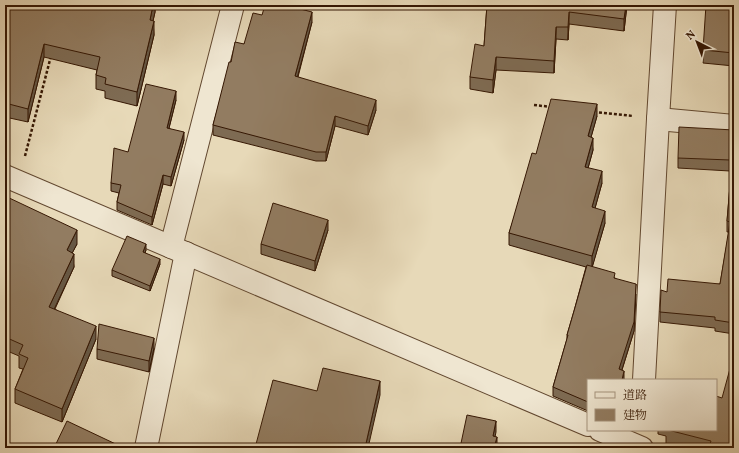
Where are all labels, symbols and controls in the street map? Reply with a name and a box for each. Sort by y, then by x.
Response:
north arrow [677,22,717,62]
text: N [683,27,699,44]
legend [587,379,717,431]
text: 道路 [623,388,647,404]
text: 建物 [623,408,647,424]

